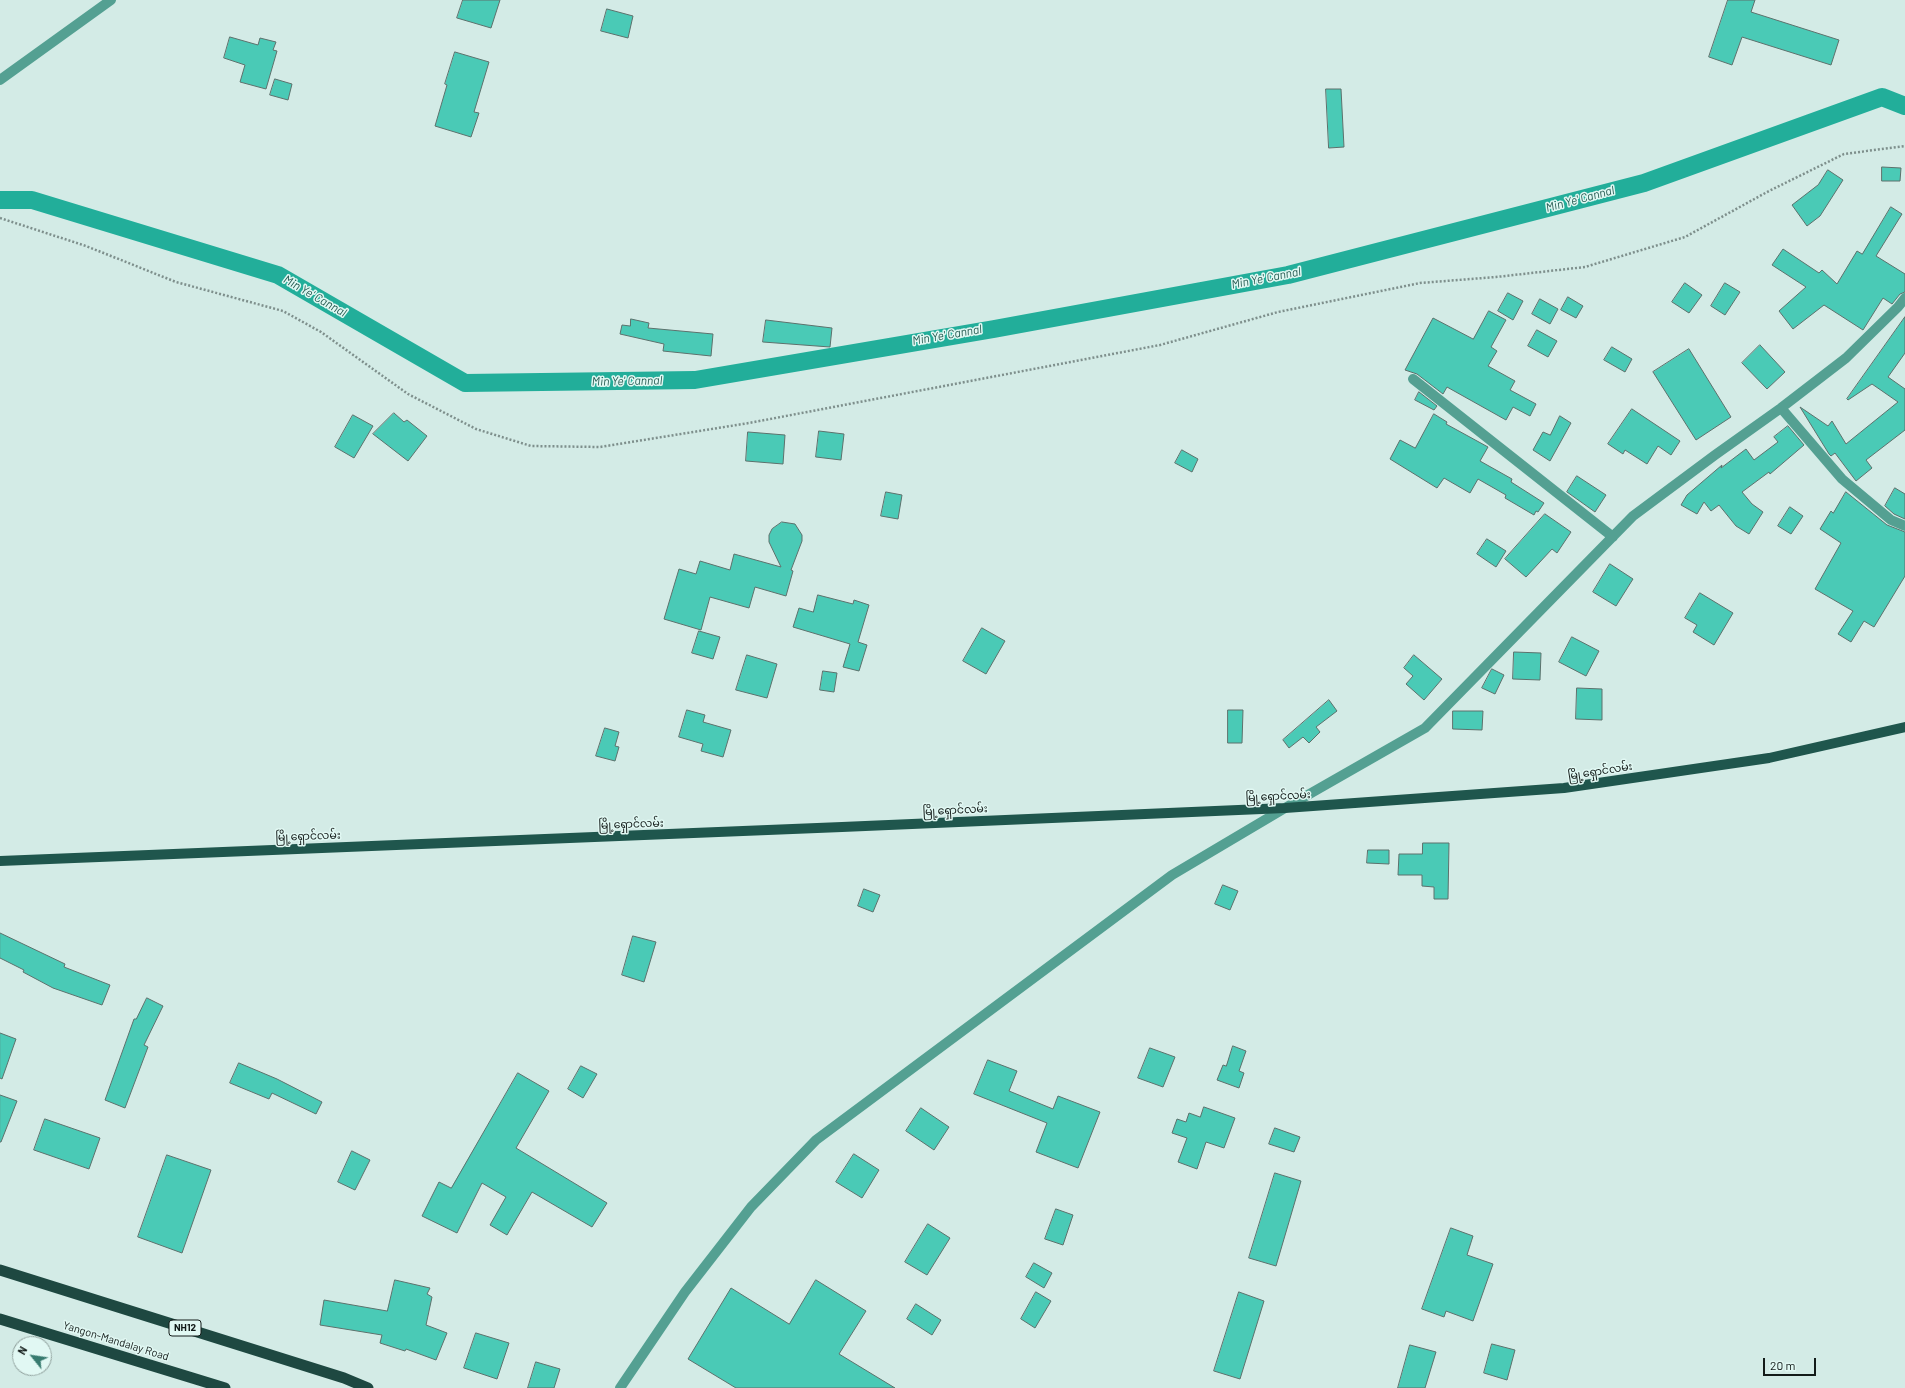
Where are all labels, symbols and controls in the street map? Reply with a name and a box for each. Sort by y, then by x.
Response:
water label: Min Ye' Cannal [1544,183,1616,215]
water label: Min Ye' Cannal [1230,264,1302,292]
water label: Min Ye' Cannal [281,272,349,320]
water label: Min Ye' Cannal [911,322,983,348]
water label: Min Ye' Cannal [592,373,662,389]
street label: မြို့ရှောင်လမ်း [1567,759,1633,783]
street label: မြို့ရှောင်လမ်း [1245,788,1311,804]
street label: မြို့ရှောင်လမ်း [922,802,988,818]
street label: မြို့ရှောင်လမ်း [598,816,664,832]
street label: မြို့ရှောင်လမ်း [275,828,341,844]
street label: Yangon-Mandalay Road [61,1319,171,1363]
road number: NH12 [169,1320,201,1336]
north arrow [12,1336,52,1376]
text: N [15,1344,29,1357]
scale bar [1765,1350,1818,1376]
text: 20 m [1770,1358,1796,1372]

